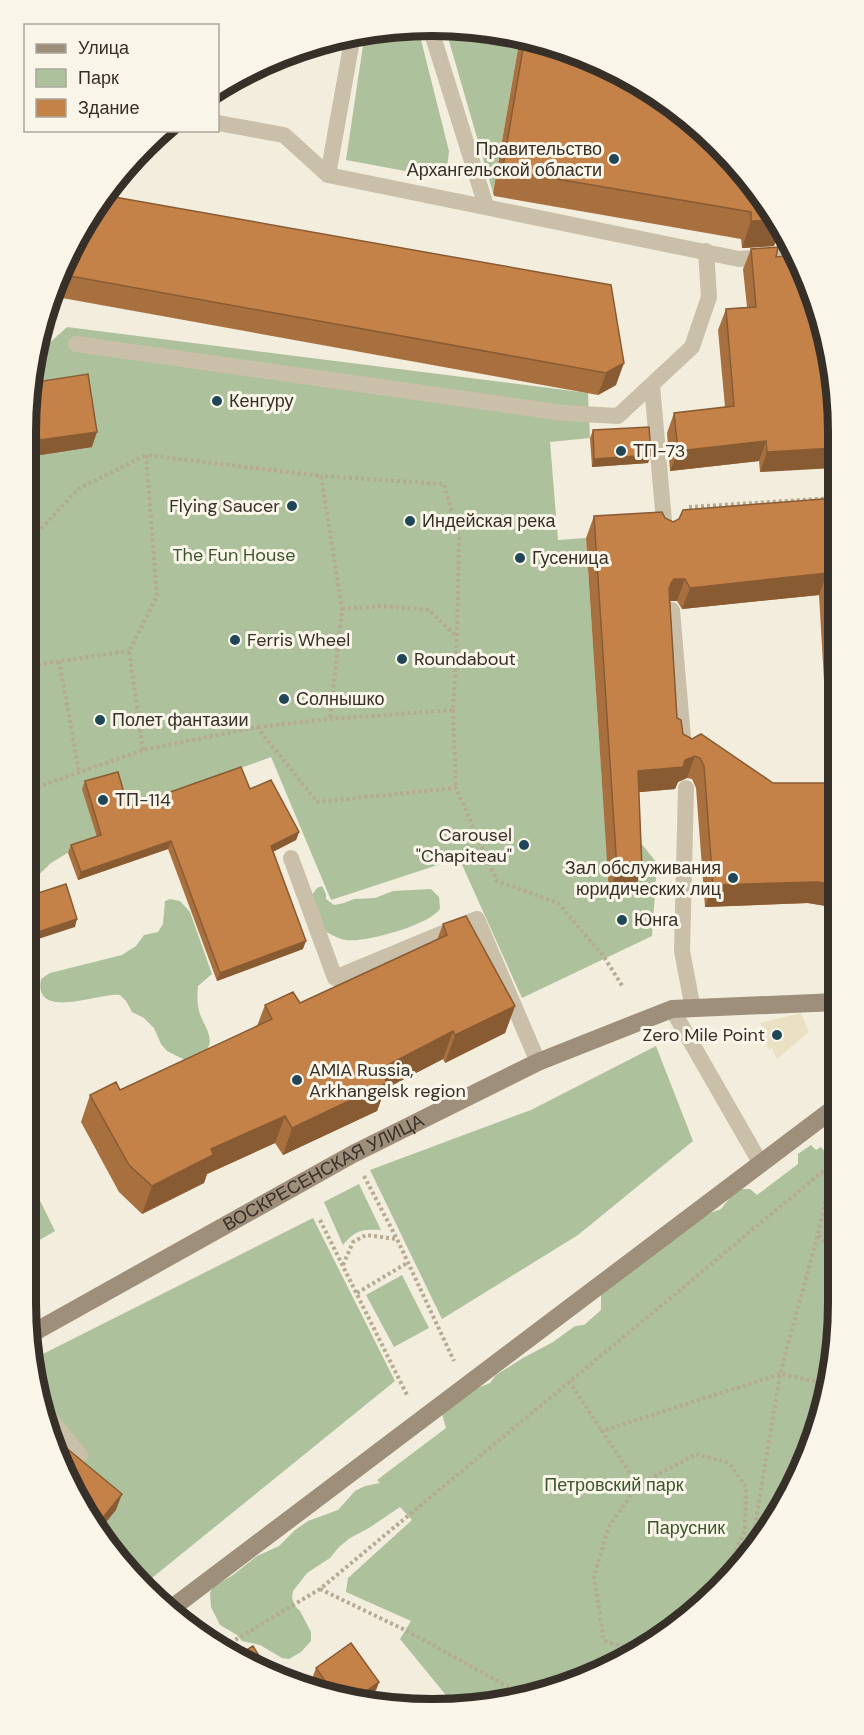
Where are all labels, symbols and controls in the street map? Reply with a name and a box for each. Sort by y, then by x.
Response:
legend [24,24,219,132]
text: Улица [78,36,130,60]
text: Парк [78,66,119,90]
text: Здание [78,96,139,120]
place label: Правительство Архангельской области [407,137,602,182]
marker: Правительство Архангельской области [607,152,621,166]
place label: Кенгуру [229,389,294,413]
marker: Кенгуру [210,394,224,408]
place label: ТП-73 [633,439,685,463]
marker: ТП-73 [614,444,628,458]
place label: Flying Saucer [169,494,280,518]
marker: Flying Saucer [285,499,299,513]
place label: Индейская река [422,509,557,533]
marker: Индейская река [403,514,417,528]
park label: The Fun House [172,543,296,567]
place label: Гусеница [532,546,610,570]
marker: Гусеница [513,551,527,565]
place label: Ferris Wheel [247,628,350,652]
marker: Ferris Wheel [228,633,242,647]
place label: Roundabout [414,647,516,671]
marker: Roundabout [395,652,409,666]
place label: Солнышко [296,687,385,711]
marker: Солнышко [277,692,291,706]
place label: Полет фантазии [112,708,248,732]
marker: Полет фантазии [93,713,107,727]
place label: ТП-114 [115,788,171,812]
marker: ТП-114 [96,793,110,807]
place label: Carousel "Chapiteau" [416,823,512,868]
marker: Carousel "Chapiteau" [517,838,531,852]
place label: Зал обслуживания юридических лиц [565,856,721,901]
marker: Зал обслуживания юридических лиц [726,871,740,885]
place label: Юнга [634,908,679,932]
marker: Юнга [615,913,629,927]
place label: Zero Mile Point [642,1023,765,1047]
marker: Zero Mile Point [770,1028,784,1042]
place label: AMIA Russia, Arkhangelsk region [309,1058,466,1103]
marker: AMIA Russia, Arkhangelsk region [290,1073,304,1087]
street label: ВОСКРЕСЕНСКАЯ УЛИЦА [218,1109,428,1236]
park label: Петровский парк [544,1473,684,1497]
park label: Парусник [647,1516,725,1540]

